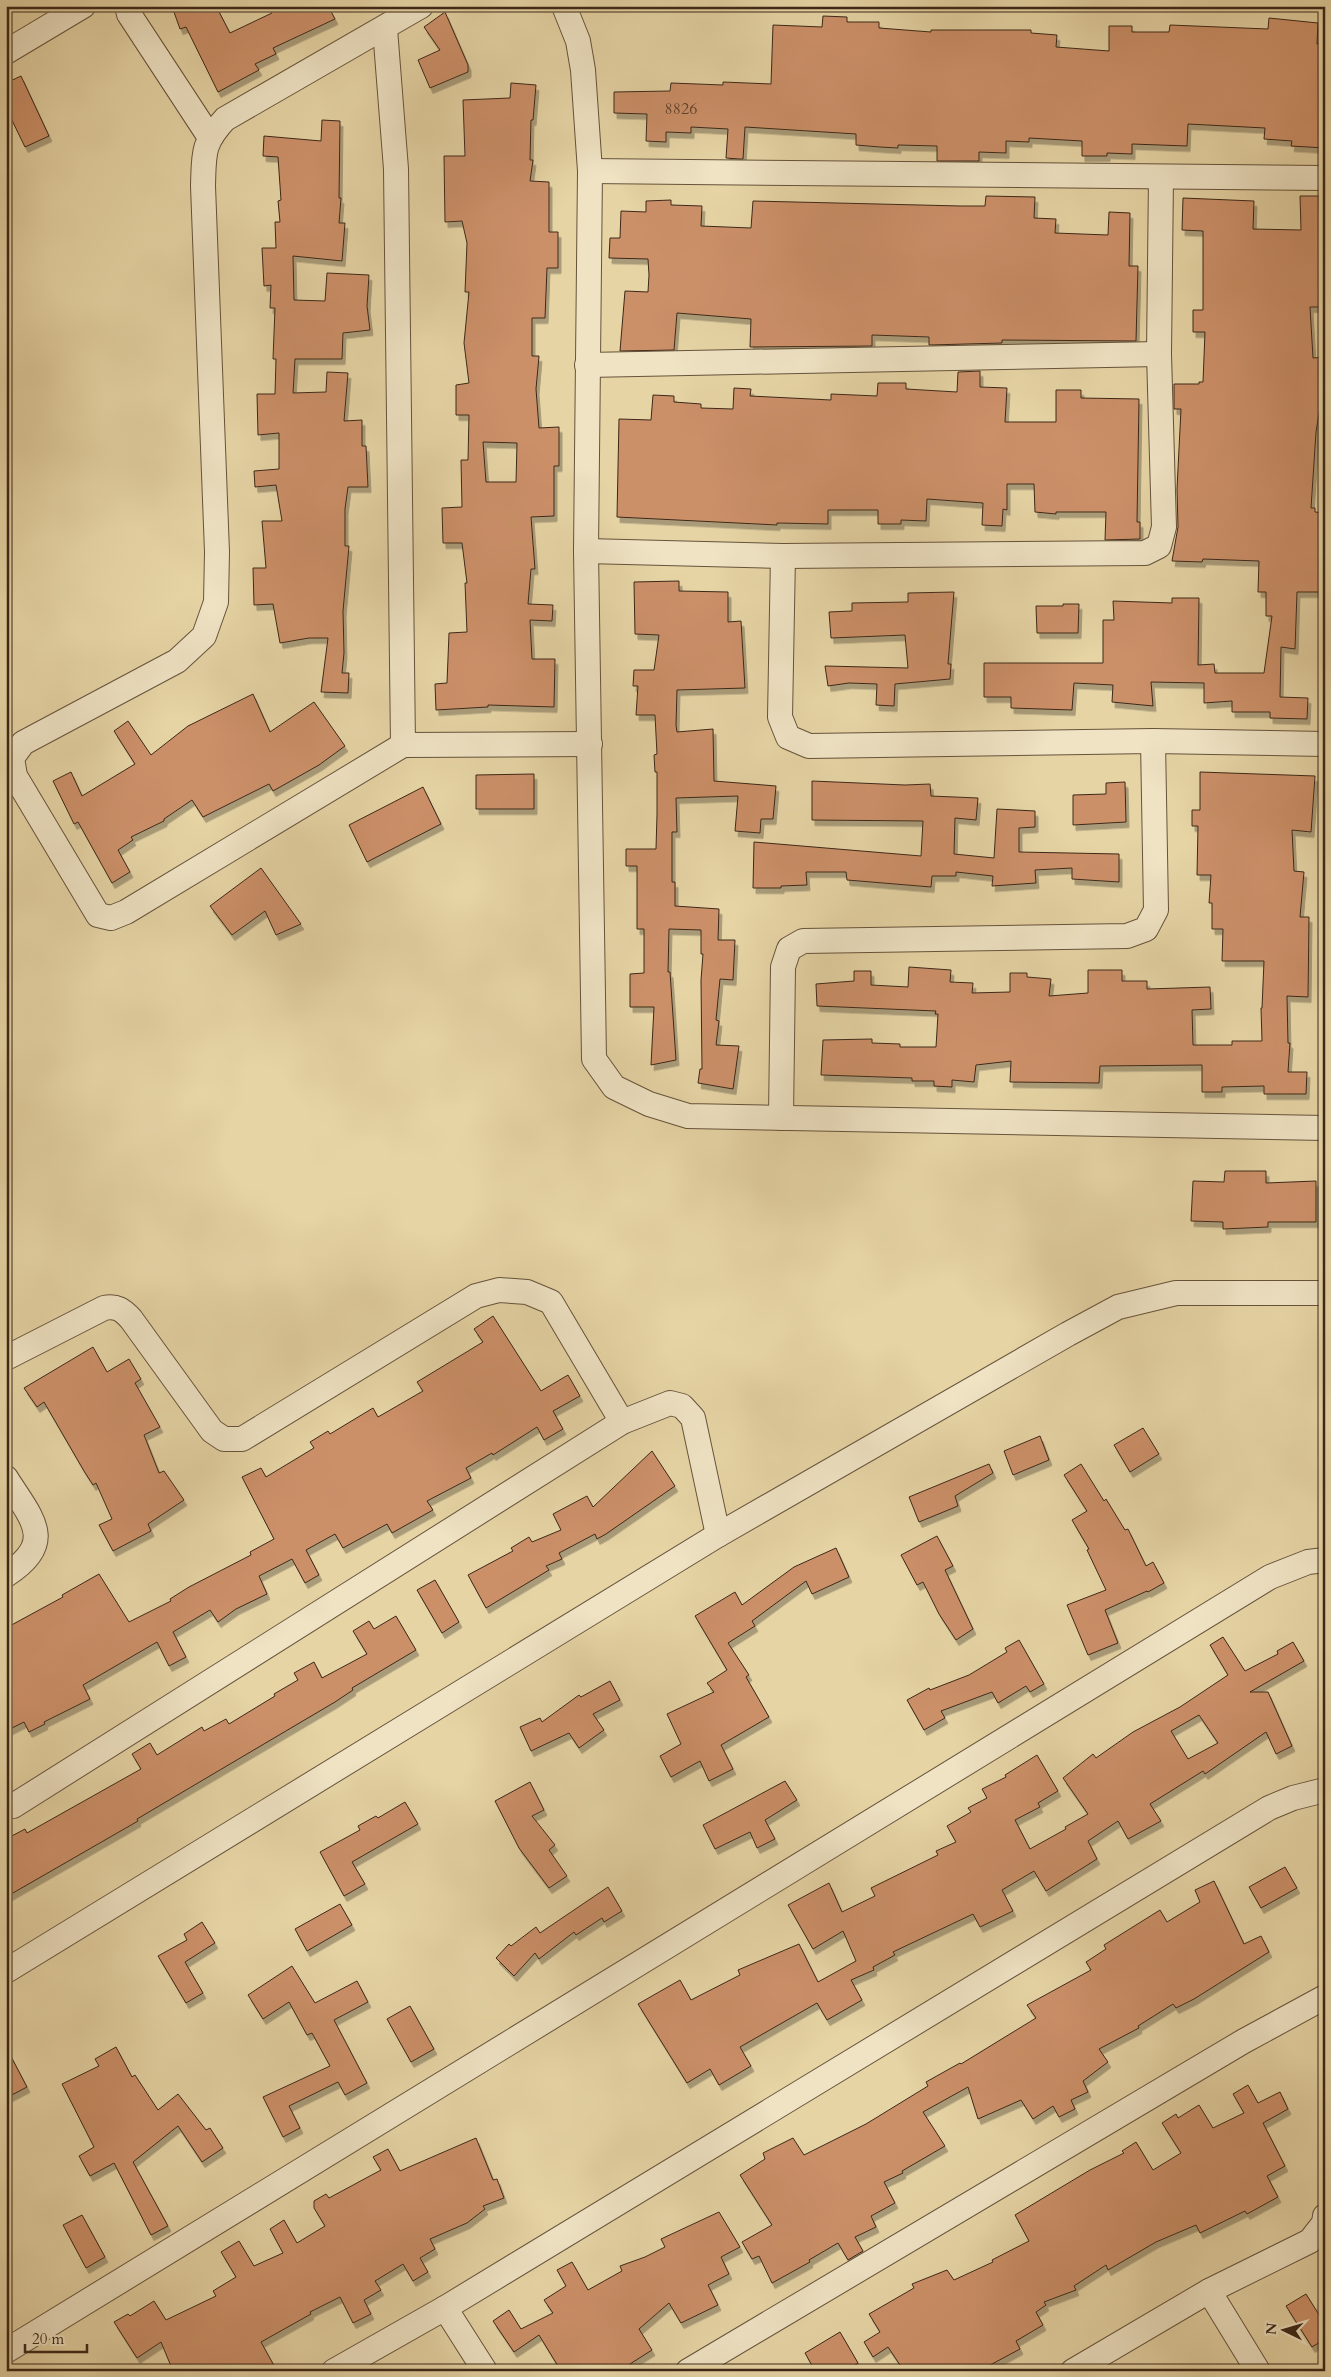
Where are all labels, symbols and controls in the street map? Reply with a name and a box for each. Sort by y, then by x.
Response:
house number: 8826 [665,98,697,120]
north arrow [1258,2304,1308,2354]
scale bar [25,2322,88,2354]
text: N [1262,2322,1282,2336]
text: 20 m [32,2329,64,2349]

